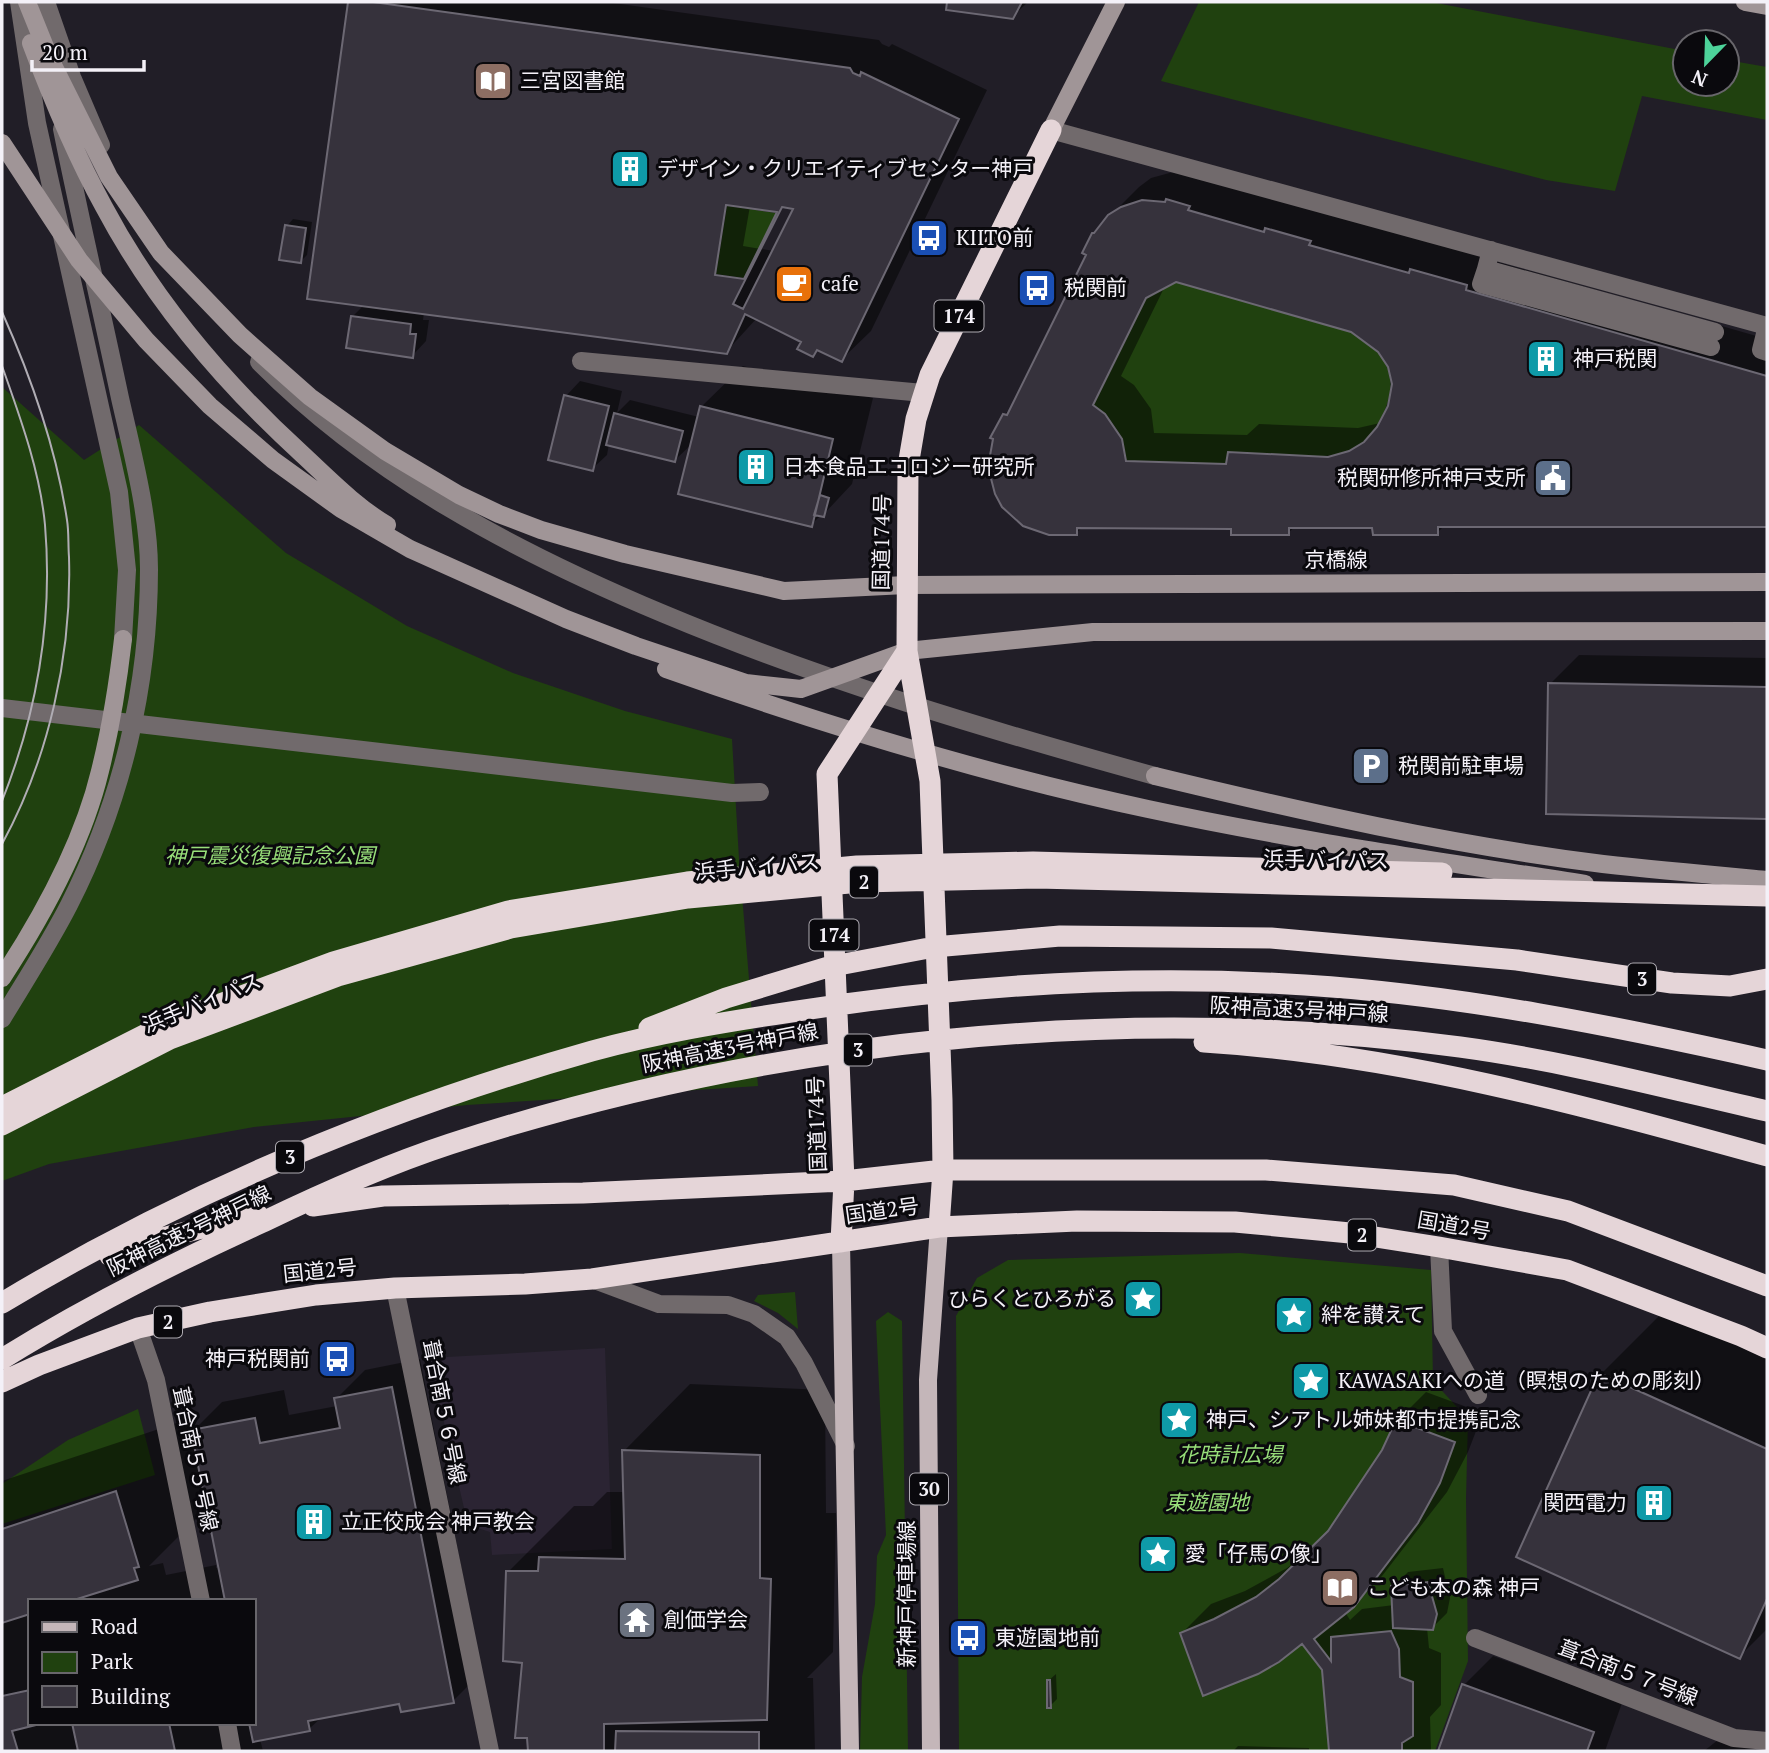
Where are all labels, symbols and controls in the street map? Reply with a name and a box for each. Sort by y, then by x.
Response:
scale bar [32,28,144,72]
north arrow [1671,28,1741,98]
text: 20 m [42,38,88,66]
library icon: 三宮図書館 [472,60,514,102]
text: N [1687,65,1711,93]
place label: 三宮図書館 [520,66,625,94]
building icon: デザイン・クリエイティブセンター神戸 [609,148,651,190]
place label: デザイン・クリエイティブセンター神戸 [657,154,1033,182]
bus stop icon: KIITO前 [908,217,950,259]
place label: KIITO前 [956,223,1033,251]
cafe icon: cafe [773,263,815,305]
bus stop icon: 税関前 [1016,267,1058,309]
place label: cafe [821,269,859,297]
place label: 税関前 [1064,273,1127,301]
road number: 174 [934,300,984,332]
building icon: 神戸税関 [1525,338,1567,380]
place label: 神戸税関 [1573,344,1657,372]
building icon: 日本食品エコロジー研究所 [735,446,777,488]
place label: 日本食品エコロジー研究所 [783,452,1035,480]
public building icon: 税関研修所神戸支所 [1532,457,1574,499]
place label: 税関研修所神戸支所 [1337,463,1526,491]
street label: 国道174号 [866,493,896,591]
street label: 京橋線 [1305,545,1368,573]
parking icon: 税関前駐車場 [1350,745,1392,787]
place label: 税関前駐車場 [1398,751,1524,779]
park label: 神戸震災復興記念公園 [165,841,378,869]
street label: 浜手バイパス [1263,844,1389,874]
street label: 浜手バイパス [693,847,821,885]
road number: 2 [850,866,878,898]
road number: 174 [810,920,858,951]
road number: 3 [1628,964,1656,995]
street label: 浜手バイパス [138,966,265,1039]
street label: 阪神高速3号神戸線 [1209,990,1389,1028]
street label: 阪神高速3号神戸線 [639,1016,820,1078]
road number: 3 [844,1034,872,1066]
street label: 国道174号 [800,1075,832,1173]
road number: 3 [276,1142,304,1172]
street label: 阪神高速3号神戸線 [102,1178,275,1282]
street label: 国道2号 [843,1191,921,1229]
street label: 国道2号 [1415,1205,1493,1245]
road number: 2 [1348,1219,1376,1250]
street label: 国道2号 [282,1252,358,1288]
place icon: ひらくとひろがる [1122,1278,1164,1320]
place label: ひらくとひろがる [948,1284,1116,1312]
place icon: 絆を讃えて [1273,1294,1315,1336]
place label: 絆を讃えて [1321,1300,1425,1328]
road number: 2 [154,1306,182,1338]
street label: 葺合南５６号線 [417,1337,473,1487]
bus stop icon: 神戸税関前 [316,1338,358,1380]
place label: 神戸税関前 [205,1344,310,1372]
place icon: KAWASAKIへの道（瞑想のための彫刻） [1290,1360,1332,1402]
place label: KAWASAKIへの道（瞑想のための彫刻） [1338,1366,1715,1394]
street label: 葺合南５５号線 [167,1384,225,1534]
place icon: 神戸、シアトル姉妹都市提携記念 [1158,1399,1200,1441]
place label: 神戸、シアトル姉妹都市提携記念 [1206,1405,1521,1433]
park label: 花時計広場 [1178,1440,1284,1468]
road number: 30 [910,1474,948,1504]
building icon: 関西電力 [1633,1482,1675,1524]
park label: 東遊園地 [1165,1488,1251,1516]
place label: 関西電力 [1543,1488,1627,1516]
building icon: 立正佼成会 神戸教会 [293,1501,335,1543]
place label: 立正佼成会 神戸教会 [341,1507,535,1535]
street label: 新神戸停車場線 [892,1521,920,1668]
place icon: 愛「仔馬の像」 [1137,1533,1179,1575]
place label: 愛「仔馬の像」 [1185,1539,1332,1567]
library icon: こども本の森 神戸 [1319,1567,1361,1609]
place label: こども本の森 神戸 [1367,1573,1540,1601]
legend [28,1599,256,1725]
temple icon: 創価学会 [616,1599,658,1641]
place label: 創価学会 [664,1605,748,1633]
text: Road [91,1612,138,1640]
bus stop icon: 東遊園地前 [947,1617,989,1659]
place label: 東遊園地前 [995,1623,1100,1651]
street label: 葺合南５７号線 [1555,1633,1702,1711]
text: Park [91,1647,133,1675]
text: Building [91,1682,171,1710]

